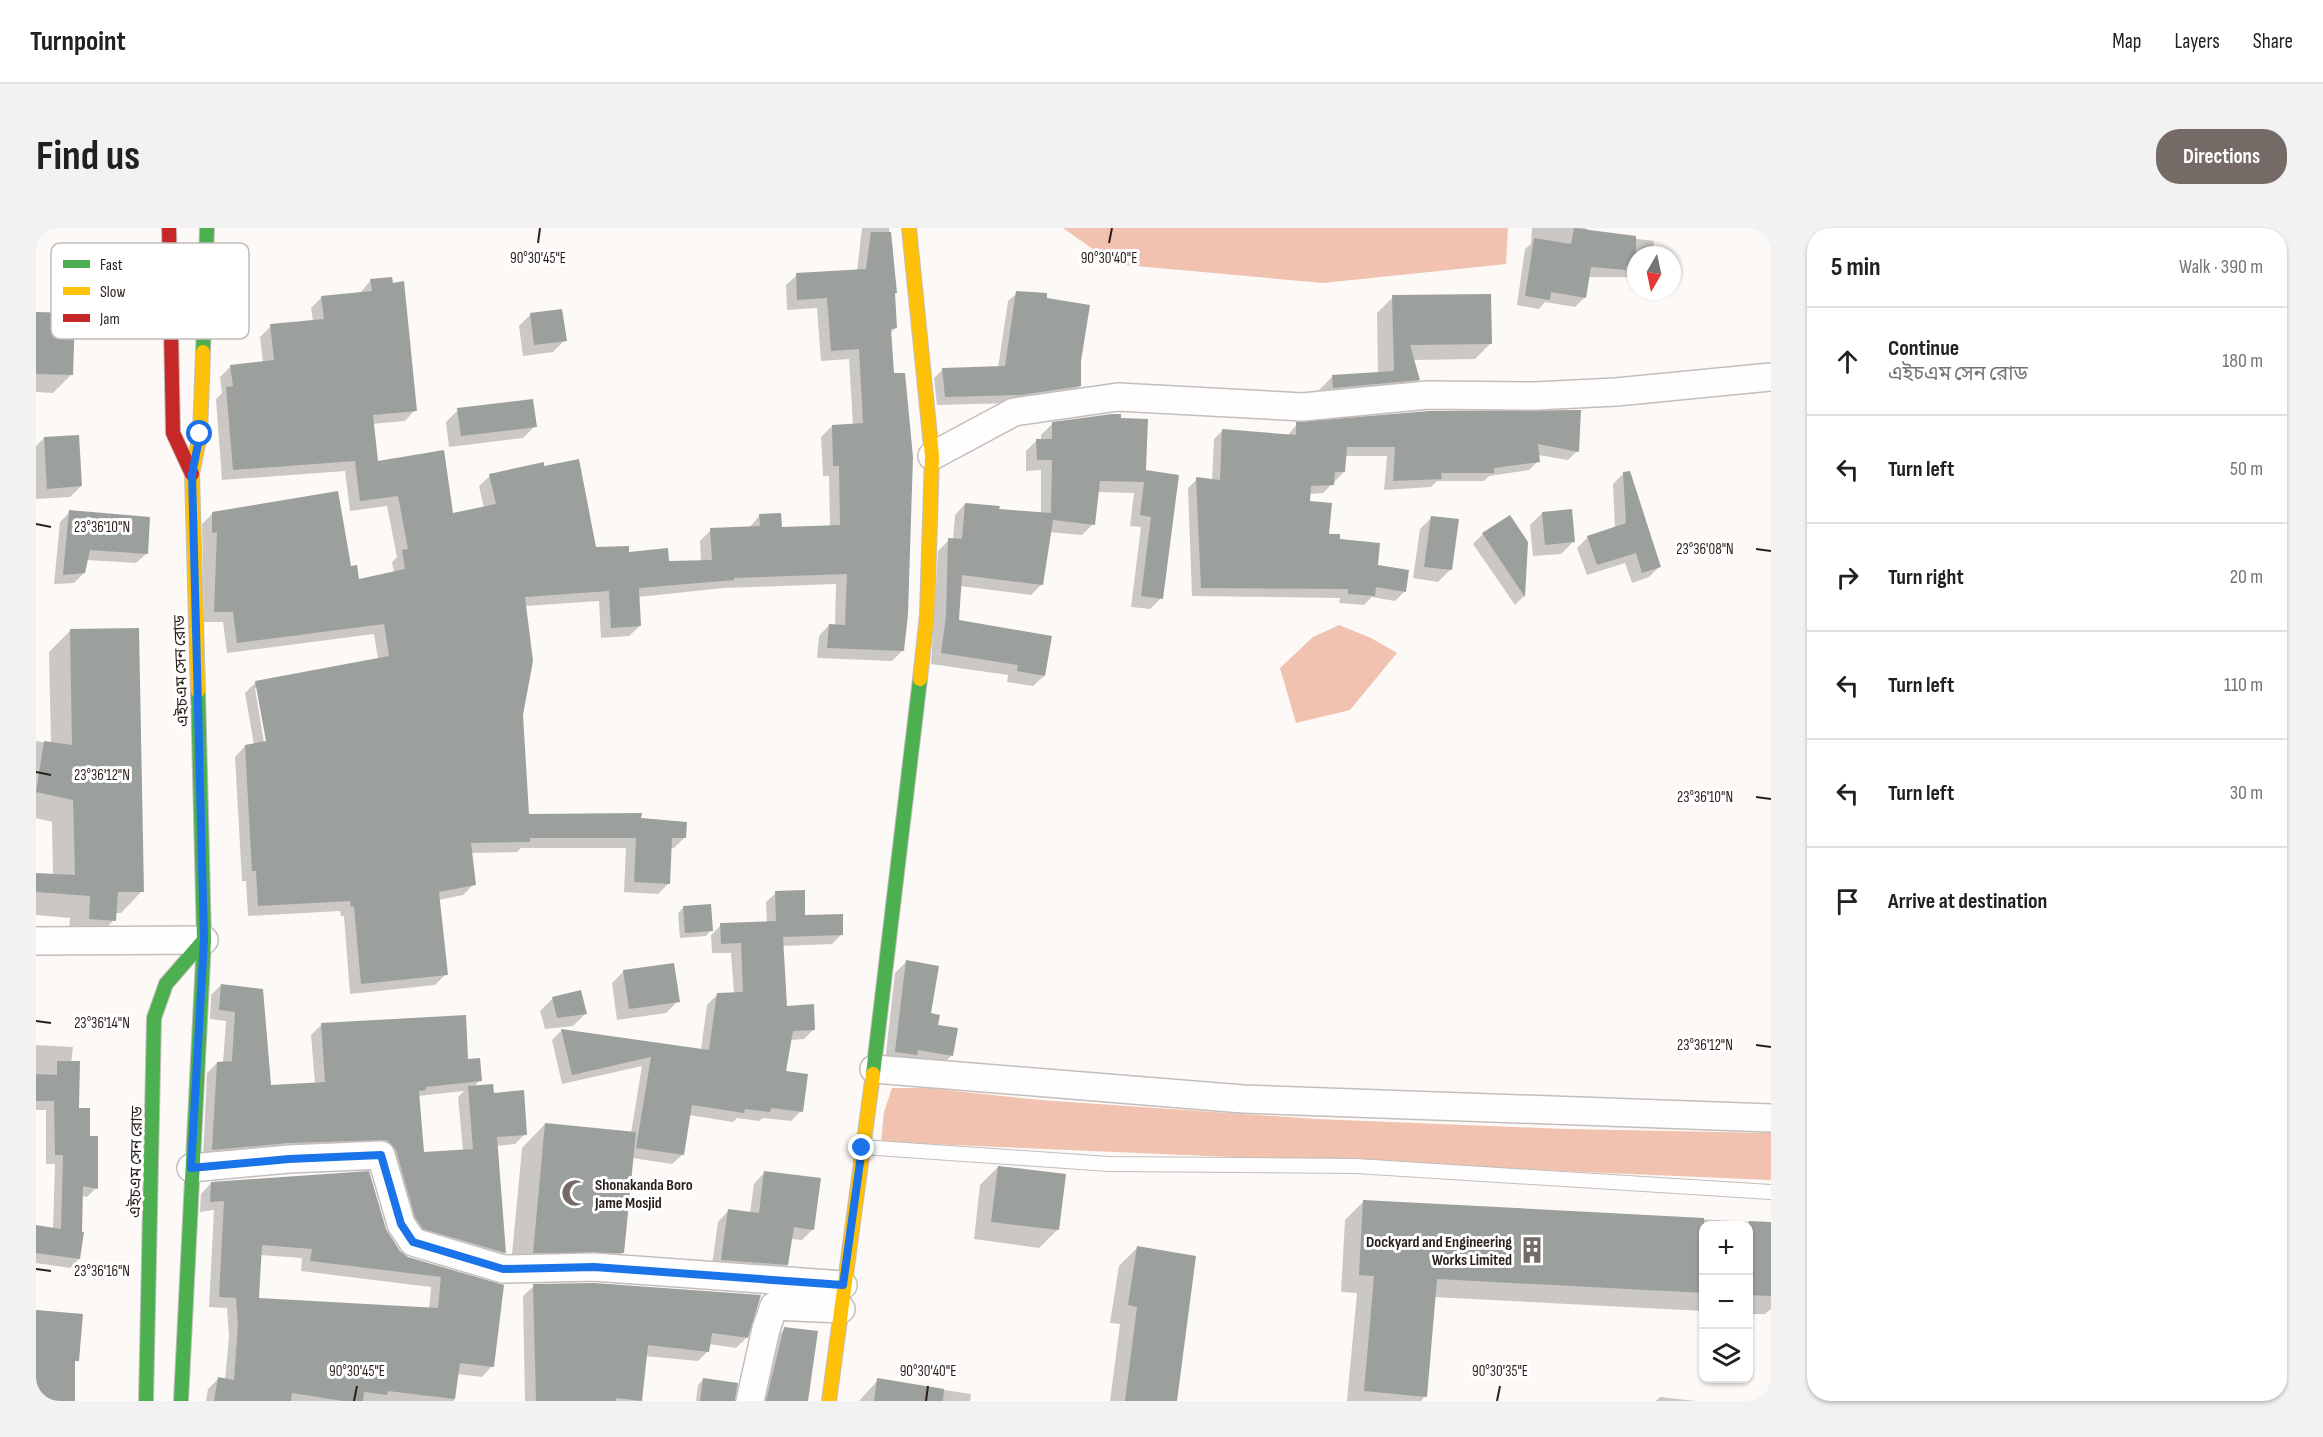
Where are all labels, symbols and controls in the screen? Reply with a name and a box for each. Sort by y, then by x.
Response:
text: Turnpoint [30,25,126,58]
text: Map [2112,29,2141,54]
text: Layers [2174,29,2220,54]
text: Share [2253,29,2293,54]
button: Directions [2156,129,2287,184]
text: Find us [36,131,140,182]
legend [51,243,249,339]
north arrow [1627,246,1681,300]
text: 90°30'45"E [510,249,566,268]
text: 90°30'40"E [1081,249,1137,268]
text: 5 min [1831,252,1881,283]
text: Walk · 390 m [2179,255,2263,279]
text: Fast [100,256,123,275]
text: Slow [100,283,125,302]
text: Jam [99,310,120,329]
text: Continue [1888,335,1959,362]
icon: ahead [1831,345,1864,378]
text: 180 m [2222,349,2263,373]
text: এইচএম সেন রোড [1888,362,2028,386]
route start [186,420,212,446]
icon: left [1831,453,1864,486]
text: Turn left [1888,456,1954,483]
text: 50 m [2230,457,2263,481]
text: 23°36'10"N [74,518,130,537]
text: 23°36'08"N [1676,540,1734,559]
icon: right [1831,561,1864,594]
text: Turn right [1888,564,1964,591]
text: 20 m [2230,565,2263,589]
street label: এইচএম সেন রোড [169,614,193,727]
icon: left [1831,669,1864,702]
text: Turn left [1888,672,1954,699]
text: 110 m [2224,673,2263,697]
text: 23°36'12"N [74,766,130,785]
icon: left [1831,777,1864,810]
text: Turn left [1888,780,1954,807]
text: 30 m [2230,781,2263,805]
text: 23°36'10"N [1677,788,1733,807]
icon: arrive [1831,885,1864,918]
text: Arrive at destination [1888,888,2047,915]
text: 23°36'14"N [74,1014,130,1033]
text: 23°36'12"N [1677,1036,1733,1055]
street label: এইচএম সেন রোড [125,1105,147,1218]
route end [848,1134,874,1160]
place label: Shonakanda Boro Jame Mosjid [594,1176,693,1213]
mosque icon: Shonakanda Boro Jame Mosjid [560,1178,590,1208]
map controls [1699,1221,1753,1383]
button: + [1699,1221,1753,1275]
place label: Dockyard and Engineering Works Limited [1366,1233,1512,1270]
building icon: Dockyard and Engineering Works Limited [1517,1235,1547,1265]
text: 23°36'16"N [74,1262,130,1281]
button: − [1699,1275,1753,1329]
button: layers [1699,1329,1753,1383]
text: 90°30'45"E [329,1362,385,1381]
text: 90°30'40"E [900,1362,956,1381]
text: 90°30'35"E [1472,1362,1528,1381]

